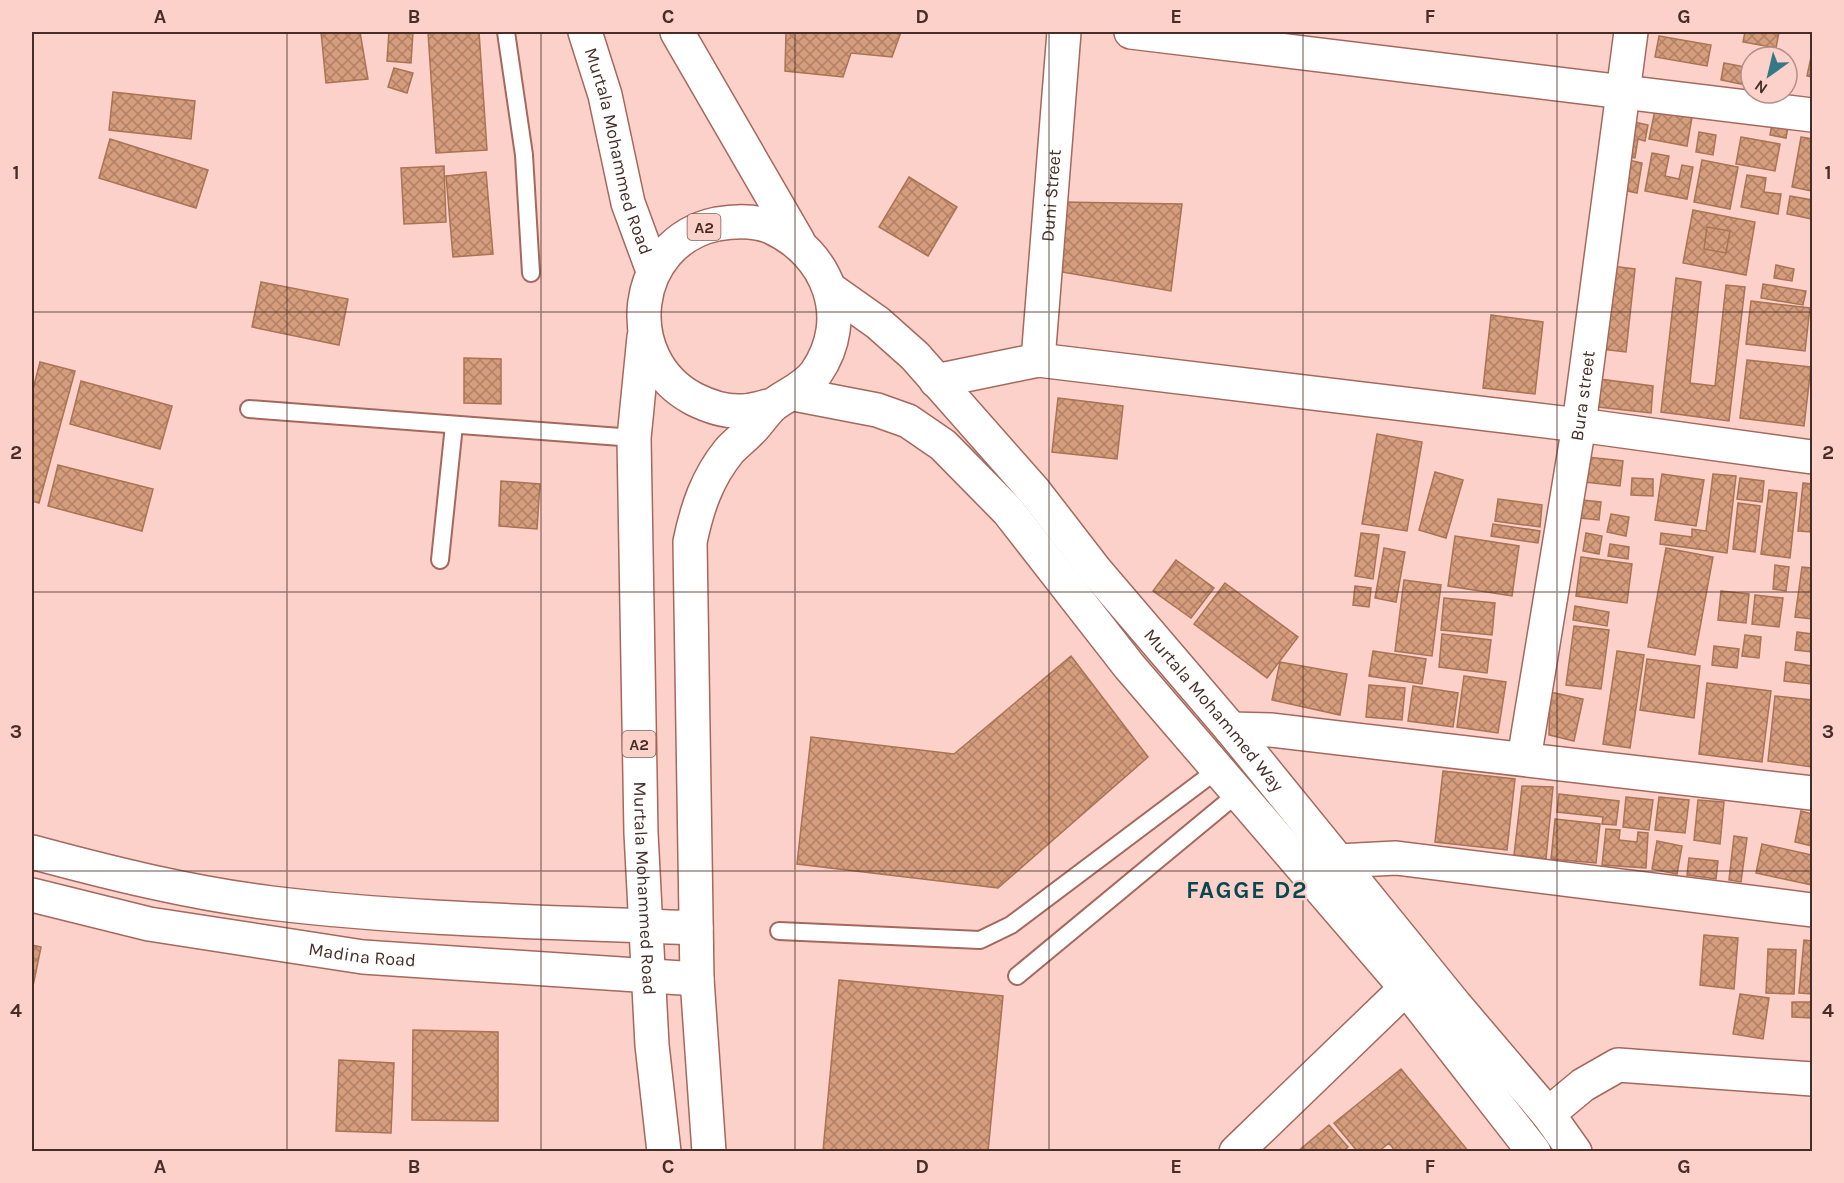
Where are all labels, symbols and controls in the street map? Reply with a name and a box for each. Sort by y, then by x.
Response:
text: A [154,5,167,28]
text: B [408,5,420,28]
text: C [662,5,674,28]
text: D [915,5,929,28]
text: E [1170,5,1182,28]
text: F [1425,5,1436,28]
text: G [1677,5,1691,28]
street label: Murtala Mohammed Road [580,45,657,258]
north arrow [1739,45,1799,105]
text: N [1751,76,1771,98]
street label: Duni Street [1036,148,1066,243]
text: 1 [12,161,20,184]
text: 1 [1824,161,1832,184]
road number: A2 [688,214,720,240]
street label: Bura street [1566,349,1600,443]
text: 2 [10,441,22,464]
text: 2 [1822,441,1834,464]
street label: Murtala Mohammed Way [1139,624,1289,797]
text: 3 [10,720,22,743]
text: 3 [1822,720,1834,743]
road number: A2 [622,731,656,757]
street label: Murtala Mohammed Road [629,781,660,996]
district label: FAGGE D2 [1186,876,1308,904]
street label: Madina Road [307,938,416,971]
text: 4 [10,999,22,1022]
text: 4 [1822,999,1834,1022]
text: A [154,1155,167,1178]
text: B [408,1155,420,1178]
text: C [662,1155,674,1178]
text: D [915,1155,929,1178]
text: E [1170,1155,1182,1178]
text: F [1425,1155,1436,1178]
text: G [1677,1155,1691,1178]

